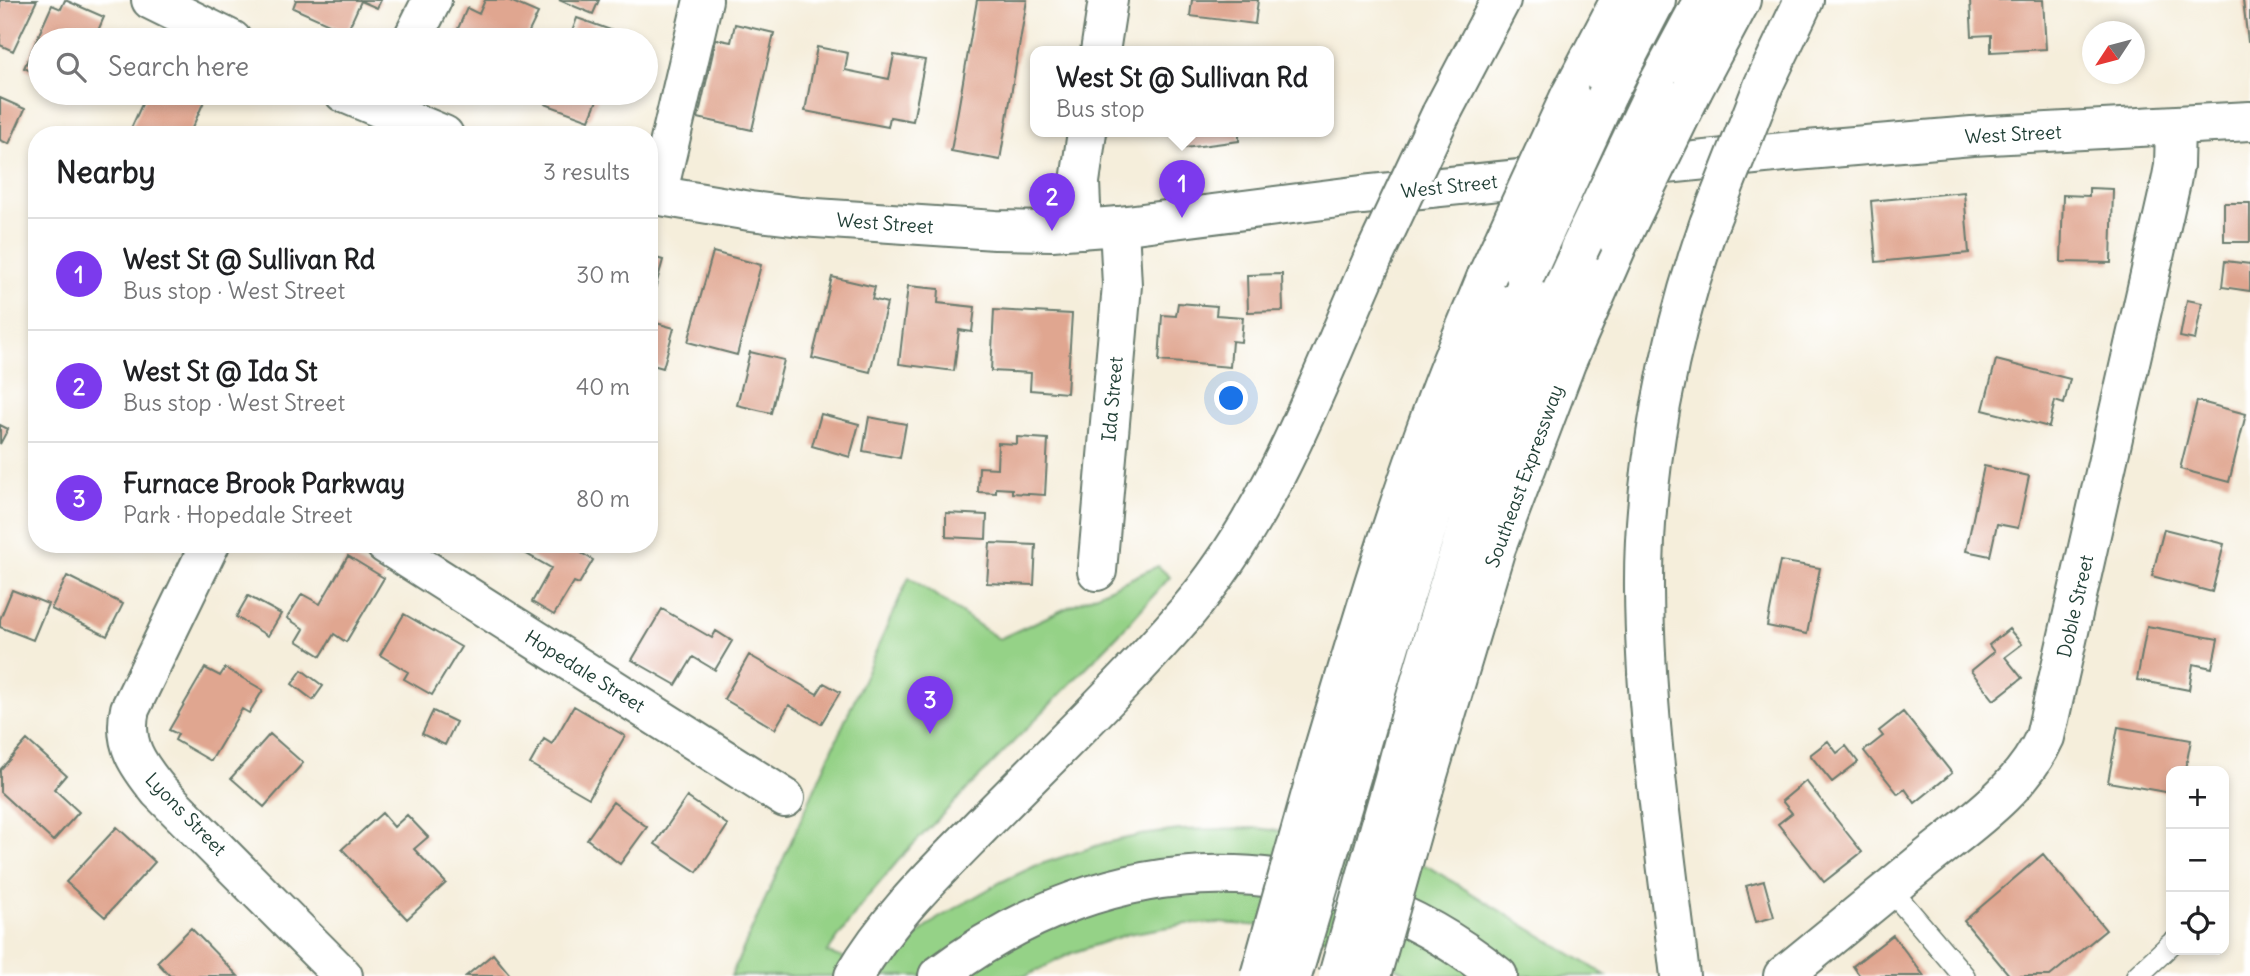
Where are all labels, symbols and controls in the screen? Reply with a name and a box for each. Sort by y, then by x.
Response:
north arrow [2082,21,2145,84]
search box [28,28,658,105]
popup [1030,46,1334,137]
icon: search [52,48,90,86]
text: Search here [108,50,249,83]
text: West St @ Sullivan Rd [1056,61,1308,94]
text: Bus stop [1056,94,1145,123]
street label: West Street [1964,119,2062,149]
text: Nearby [56,153,156,191]
text: 3 results [543,157,630,186]
pin: 1 [1159,160,1205,218]
street label: West Street [1399,169,1499,203]
pin: 2 [1029,173,1075,231]
street label: West Street [836,208,934,238]
text: West St @ Sullivan Rd [123,243,375,276]
text: 1 [74,260,84,289]
text: 30 m [576,260,630,289]
text: Bus stop · West Street [123,276,345,305]
text: West St @ Ida St [123,355,318,388]
street label: Ida Street [1096,356,1128,442]
text: 2 [73,372,85,401]
text: 40 m [576,372,630,401]
your location [1214,381,1248,415]
street label: Southeast Expressway [1480,381,1568,571]
text: Bus stop · West Street [123,388,345,417]
text: Furnace Brook Parkway [123,467,405,500]
text: 3 [72,484,86,513]
text: 80 m [576,484,630,513]
text: Park · Hopedale Street [123,500,353,529]
street label: Doble Street [2052,552,2098,660]
street label: Hopedale Street [520,624,650,718]
pin: 3 [907,676,953,734]
map controls [2166,766,2229,955]
button: + [2166,766,2229,829]
street label: Lyons Street [140,767,232,861]
button: − [2166,829,2229,892]
button: locate [2166,892,2229,955]

